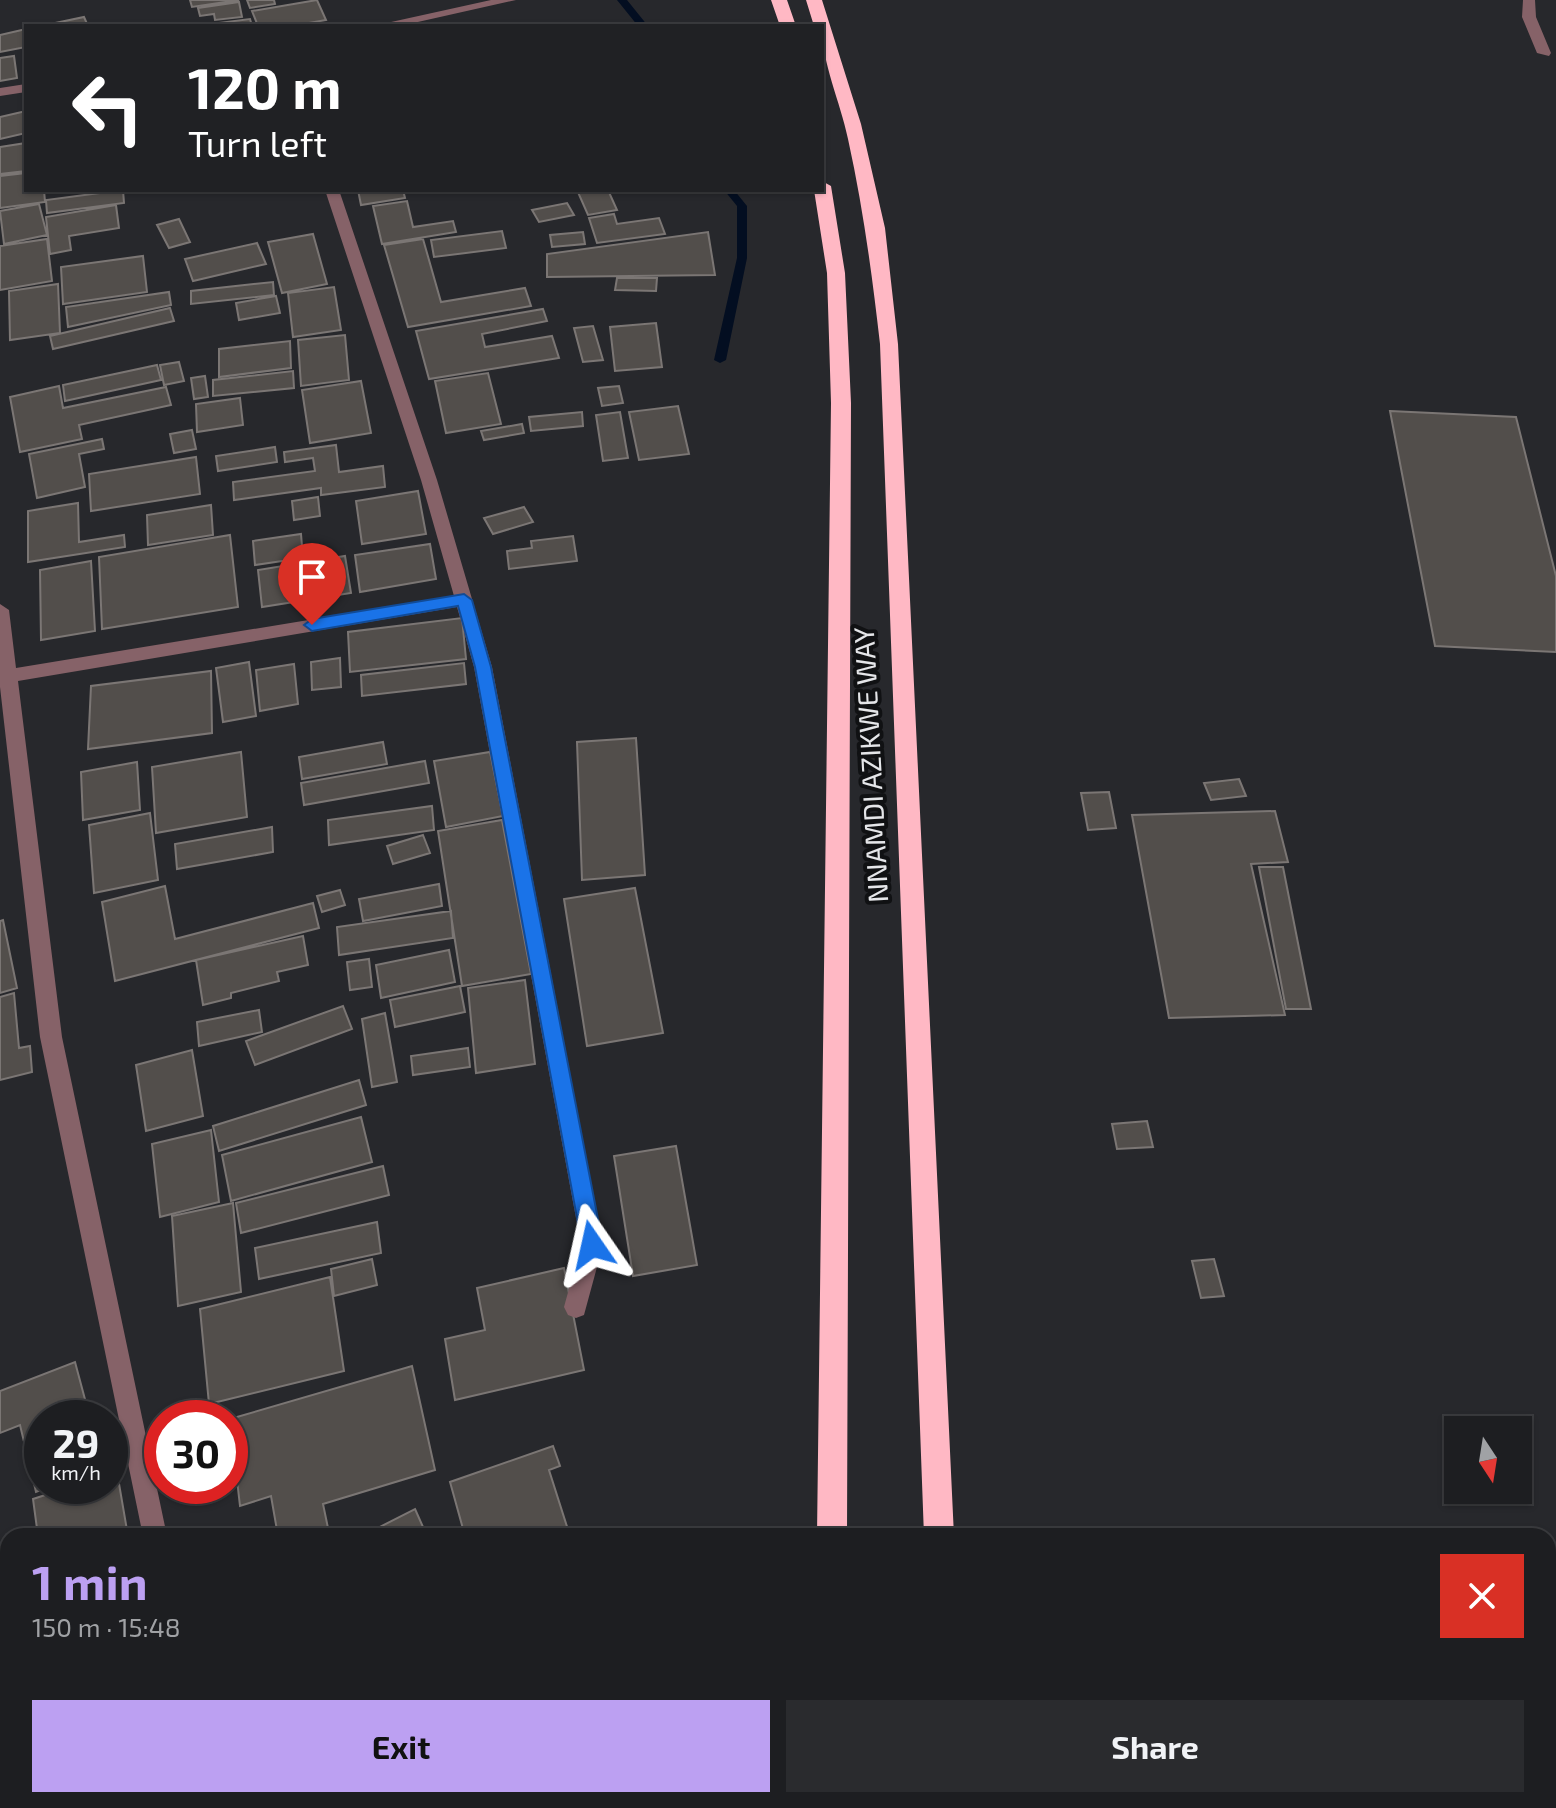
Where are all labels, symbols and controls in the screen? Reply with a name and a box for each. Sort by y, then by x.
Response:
text: 120 m [188,53,342,120]
icon: left [56,56,160,160]
text: Turn left [188,121,327,164]
pin [278,543,346,625]
icon: arrive [290,555,334,599]
street label: NNAMDI AZIKWE WAY [846,626,894,904]
position arrow [550,1203,634,1287]
speed limit sign: 30 [144,1400,248,1504]
north arrow [1444,1416,1532,1504]
map controls [1444,1416,1532,1504]
text: 29 [53,1418,99,1466]
text: km/h [51,1460,101,1484]
text: 1 min [32,1552,148,1610]
button: close [1440,1554,1524,1638]
text: 150 m · 15:48 [32,1611,180,1642]
button: Exit [32,1700,770,1792]
button: Share [786,1700,1524,1792]

